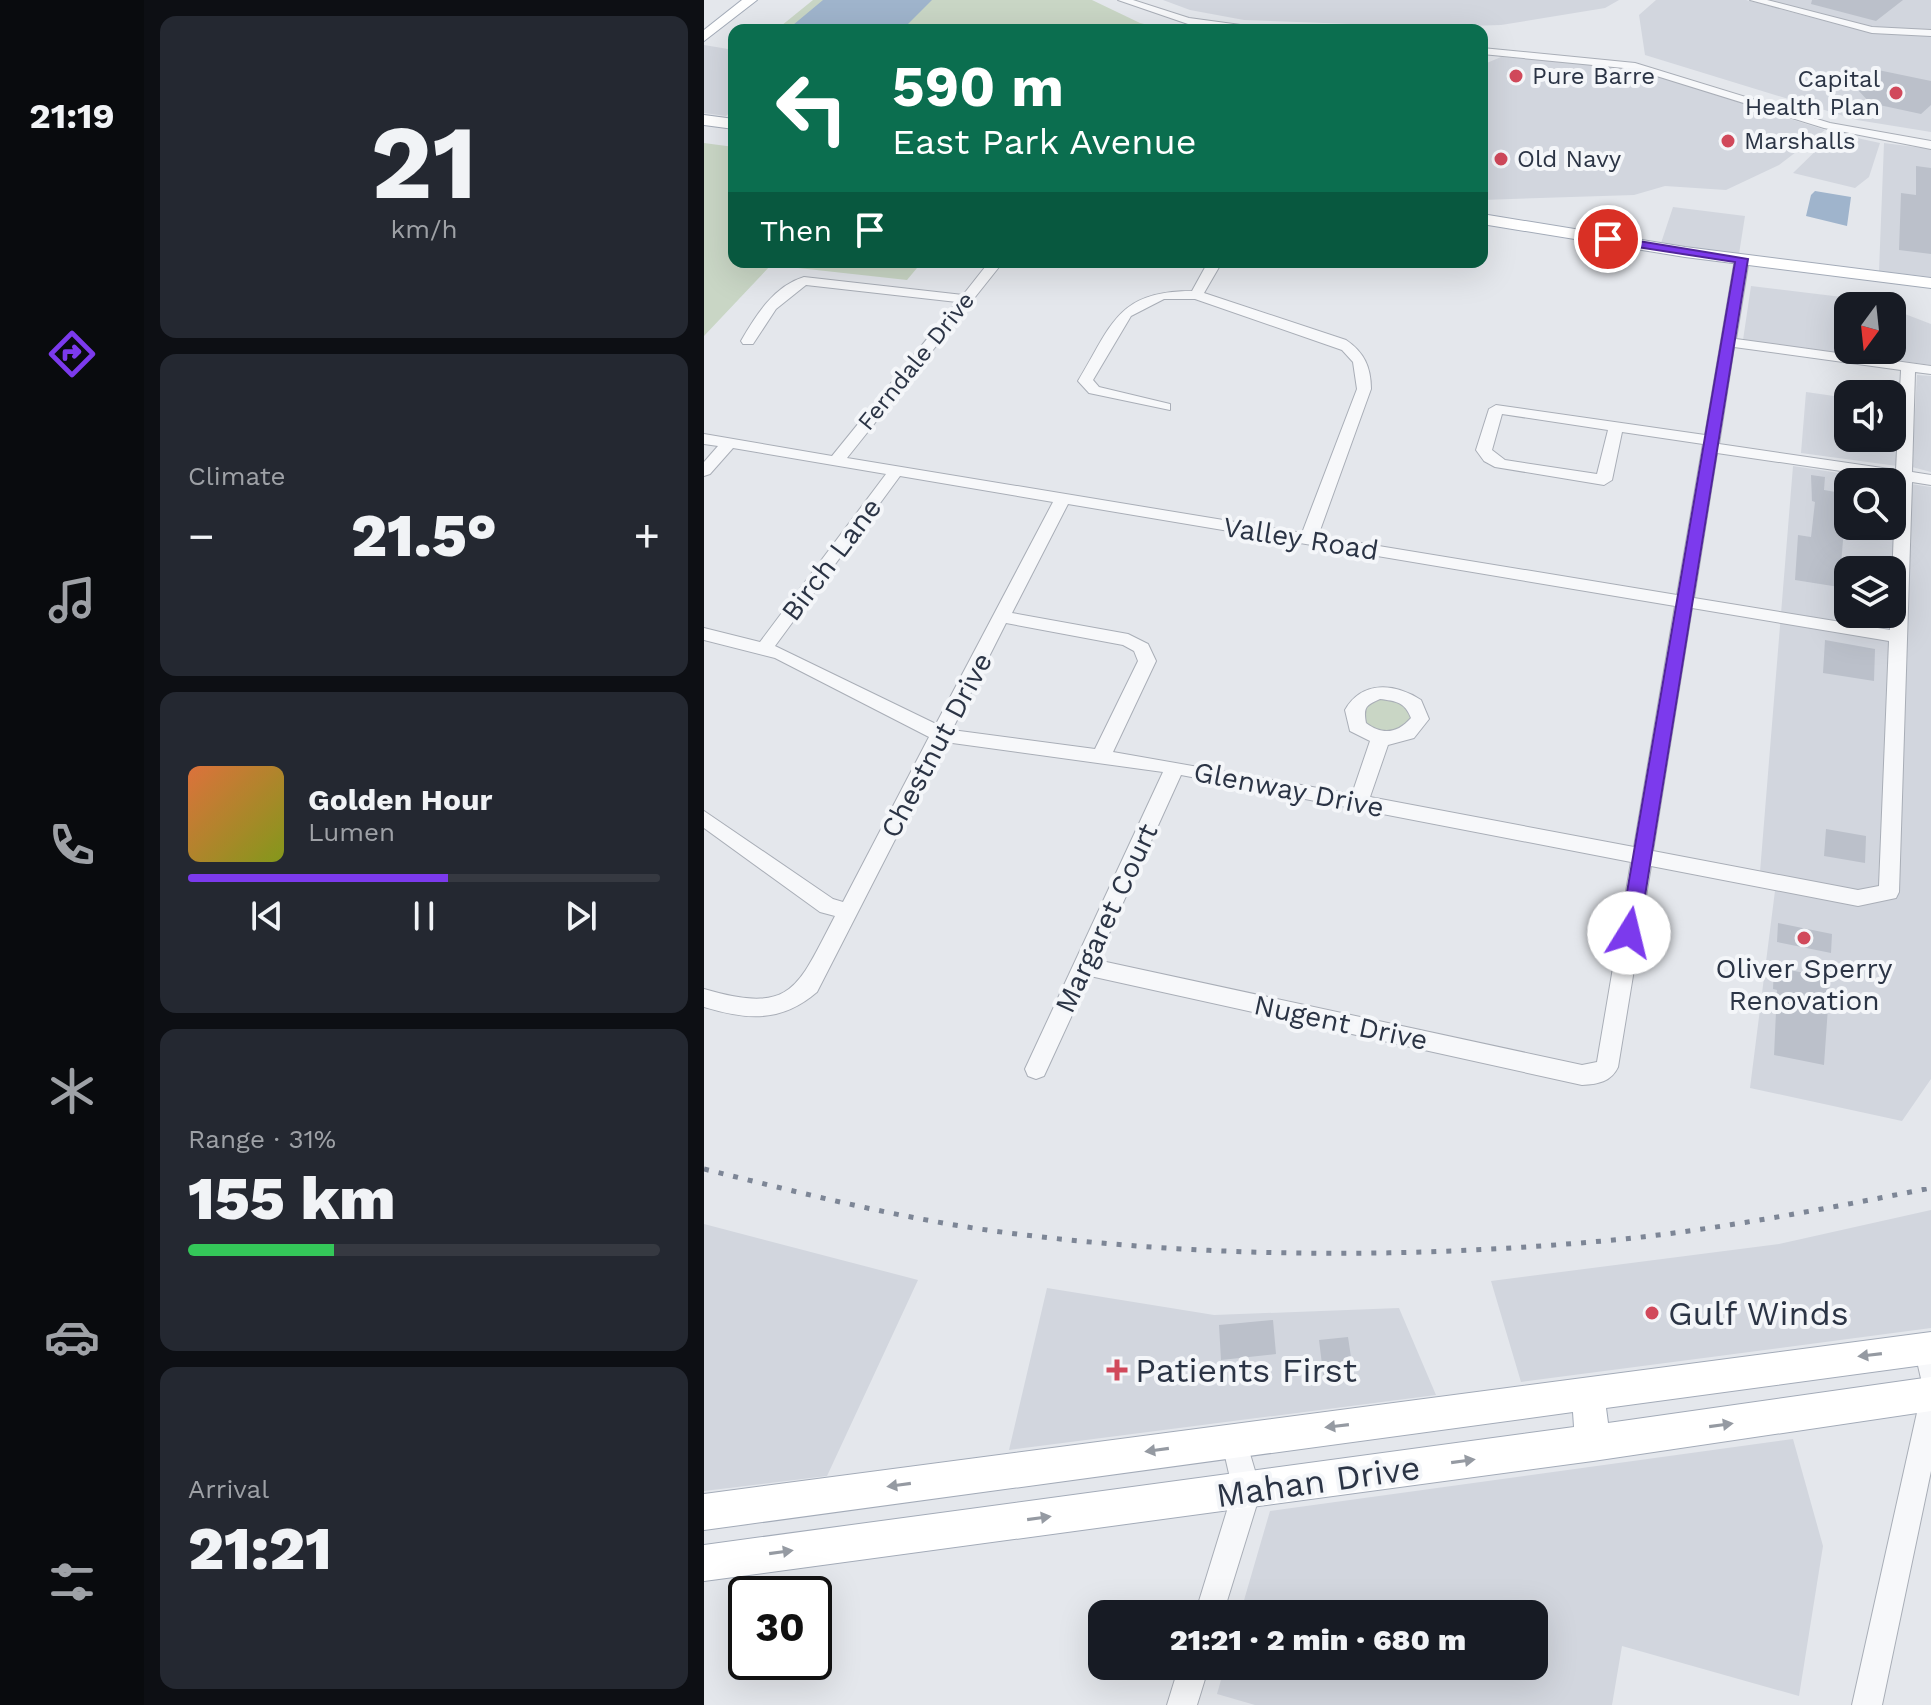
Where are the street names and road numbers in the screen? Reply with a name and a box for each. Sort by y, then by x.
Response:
street label: Ferndale Drive [852,286,980,436]
street label: Birch Lane [774,491,888,627]
street label: Valley Road [1221,510,1381,567]
street label: Chestnut Drive [874,647,999,843]
street label: Glenway Drive [1191,755,1387,824]
street label: Margaret Court [1048,818,1165,1018]
street label: Nugent Drive [1251,988,1431,1057]
street label: Mahan Drive [1213,1447,1423,1515]

